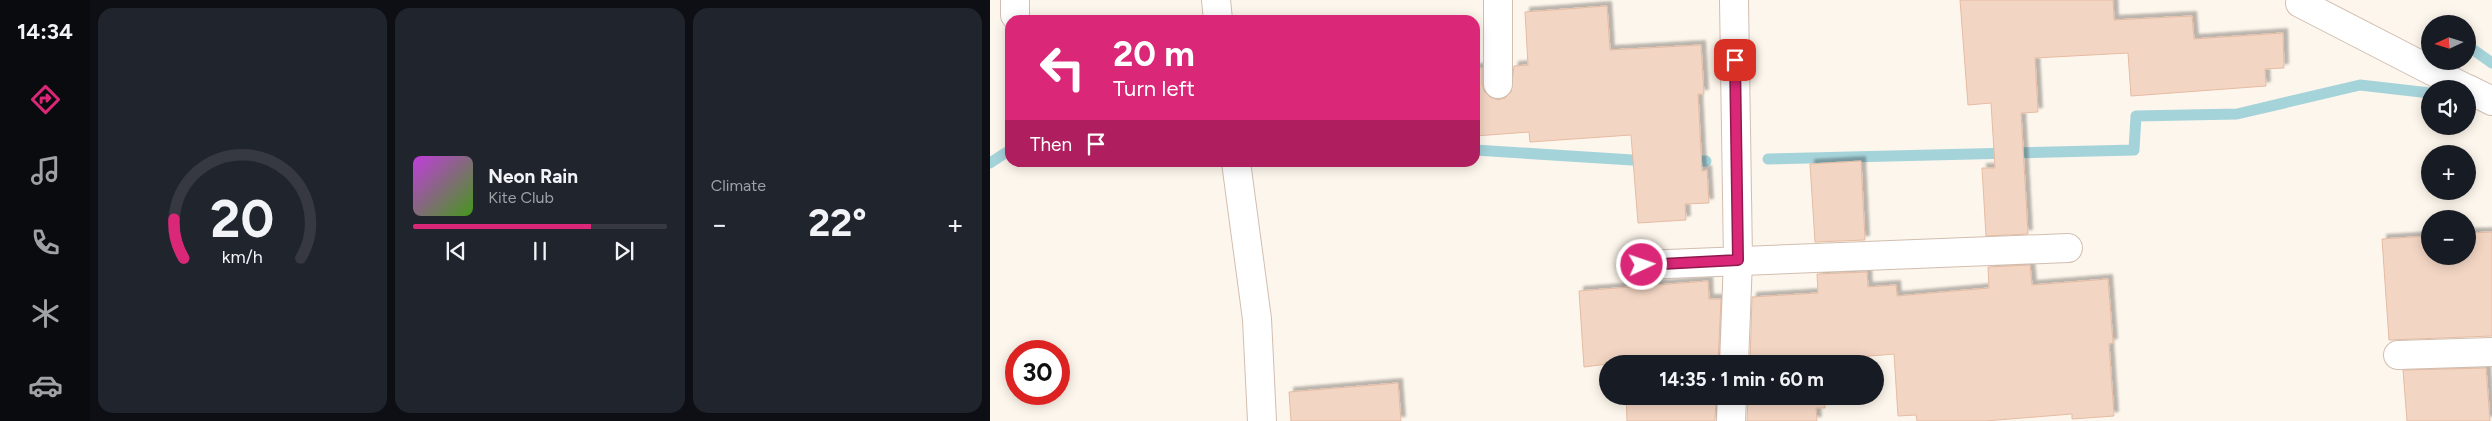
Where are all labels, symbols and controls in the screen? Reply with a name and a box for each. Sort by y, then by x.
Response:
north arrow [2421,15,2476,70]
map controls [2421,15,2476,265]
text: 14:34 [17,18,73,45]
text: 20 m [1113,33,1195,75]
icon: left [1030,35,1095,100]
pin [1714,39,1756,81]
icon: arrive [1721,46,1749,74]
text: Turn left [1113,75,1195,102]
button: sound [2421,80,2476,135]
icon: directions [28,82,63,117]
icon: arrive [1082,130,1110,158]
text: Then [1030,133,1072,156]
button: + [2421,145,2476,200]
icon: music [28,153,63,188]
text: Neon Rain [488,165,578,188]
text: Climate [711,176,766,195]
text: 20 [211,188,275,250]
text: Kite Club [488,188,554,207]
text: 22° [808,200,867,246]
text: − [711,207,728,241]
text: + [947,207,964,241]
button: − [2421,210,2476,265]
icon: phone [28,225,63,260]
icon: previous [442,237,470,265]
icon: pause [526,237,554,265]
icon: next [610,237,638,265]
position arrow [1615,238,1667,290]
text: km/h [222,246,263,267]
icon: climate [28,296,63,331]
speed limit sign: 30 [1005,340,1070,405]
icon: car [28,368,63,403]
text: 14:35 · 1 min · 60 m [1659,368,1824,391]

